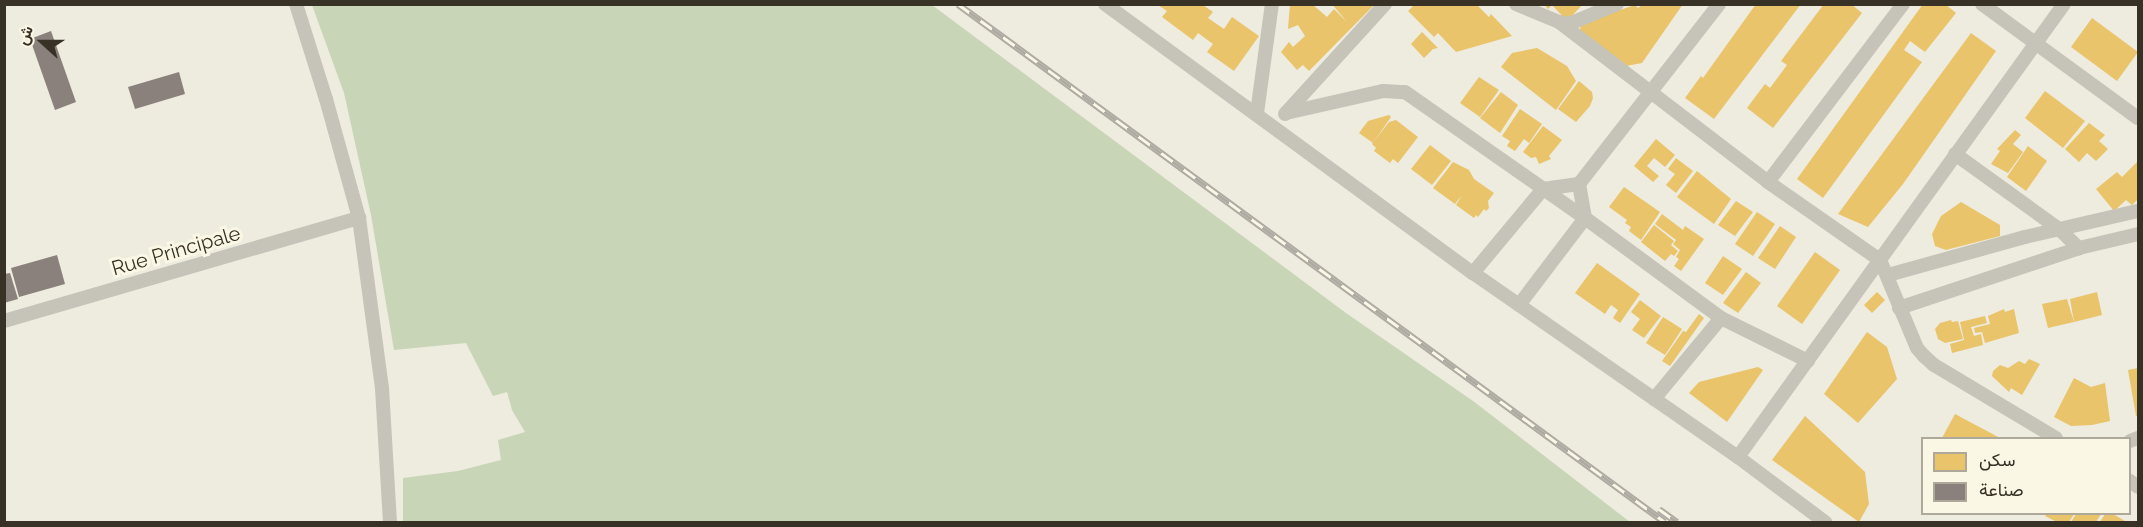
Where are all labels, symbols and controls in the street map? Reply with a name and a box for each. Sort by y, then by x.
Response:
north arrow [12,12,72,72]
text: ش [12,23,37,48]
street label: Rue Principale [109,221,243,281]
legend [1921,437,2131,515]
text: سكن [1979,449,2015,470]
text: صناعة [1979,479,2024,500]

